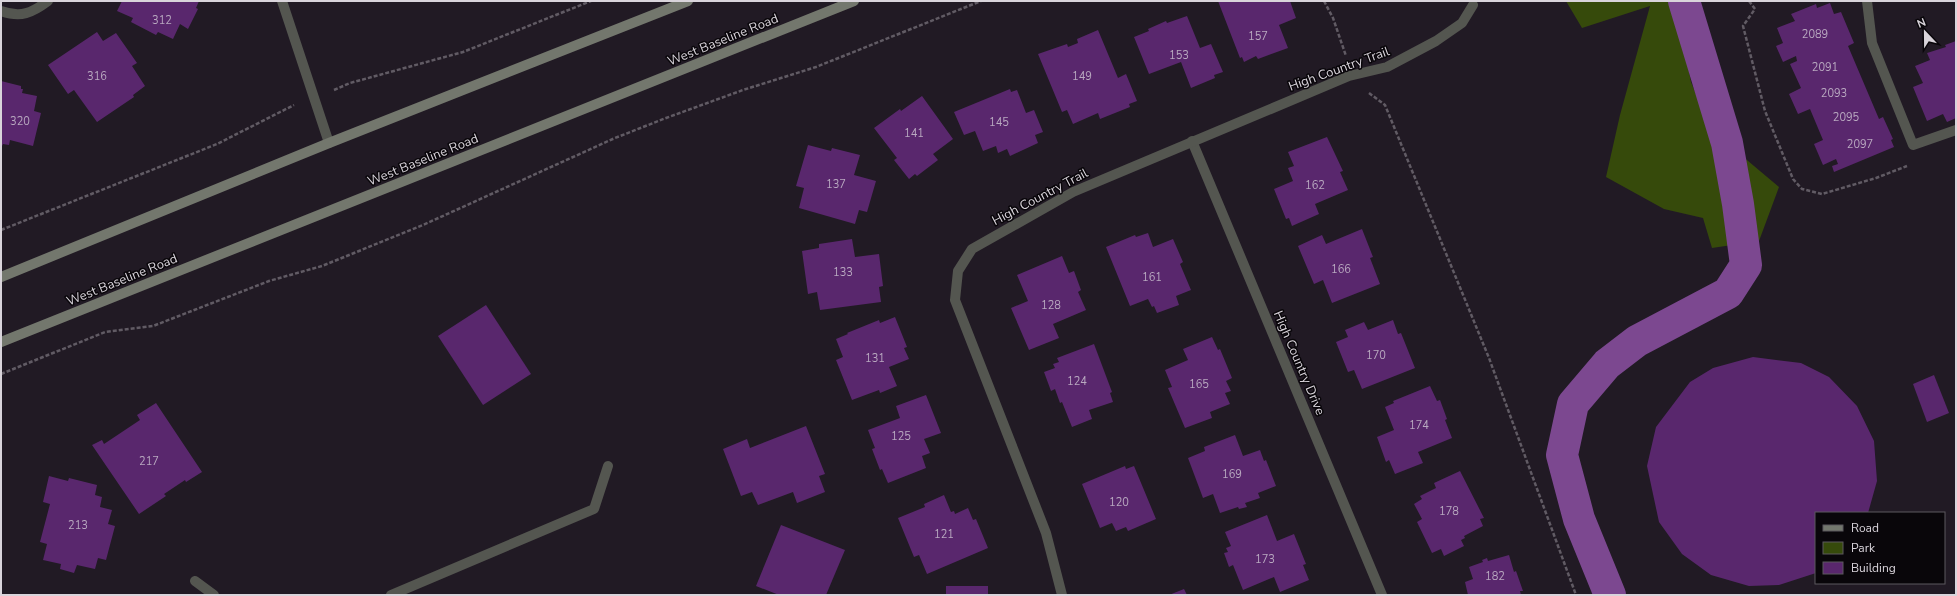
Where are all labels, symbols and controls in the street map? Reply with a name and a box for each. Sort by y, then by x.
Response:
street label: West Baseline Road [665,10,781,70]
north arrow [1905,12,1945,52]
house number: 312 [152,13,172,28]
text: N [1915,15,1928,32]
house number: 2089 [1802,27,1828,42]
house number: 157 [1248,29,1268,44]
street label: High Country Trail [1286,42,1392,96]
house number: 153 [1169,48,1189,63]
house number: 2091 [1812,60,1838,75]
house number: 316 [87,69,107,84]
house number: 149 [1072,69,1092,84]
house number: 2093 [1821,86,1847,101]
house number: 2095 [1833,110,1860,125]
house number: 320 [10,114,30,129]
house number: 145 [989,115,1009,130]
house number: 141 [904,126,924,141]
street label: West Baseline Road [365,130,481,190]
house number: 2097 [1847,137,1873,152]
street label: High Country Trail [989,164,1091,230]
house number: 137 [826,177,846,192]
house number: 162 [1305,178,1325,193]
street label: West Baseline Road [64,250,180,310]
house number: 166 [1331,262,1351,277]
house number: 133 [833,265,853,280]
house number: 161 [1142,270,1162,285]
house number: 128 [1041,298,1061,313]
street label: High Country Drive [1269,308,1329,418]
house number: 170 [1366,348,1386,363]
house number: 131 [865,351,885,366]
house number: 124 [1067,374,1087,389]
house number: 165 [1189,377,1209,392]
house number: 174 [1409,418,1429,433]
house number: 125 [891,429,911,444]
house number: 217 [139,454,159,469]
house number: 169 [1222,467,1242,482]
house number: 120 [1109,495,1129,510]
house number: 178 [1439,504,1459,519]
legend [1815,512,1945,584]
house number: 213 [68,518,88,533]
text: Road [1851,520,1879,536]
house number: 121 [934,527,954,542]
text: Park [1851,540,1876,556]
house number: 173 [1255,552,1275,567]
text: Building [1851,560,1896,576]
house number: 182 [1485,569,1505,584]

